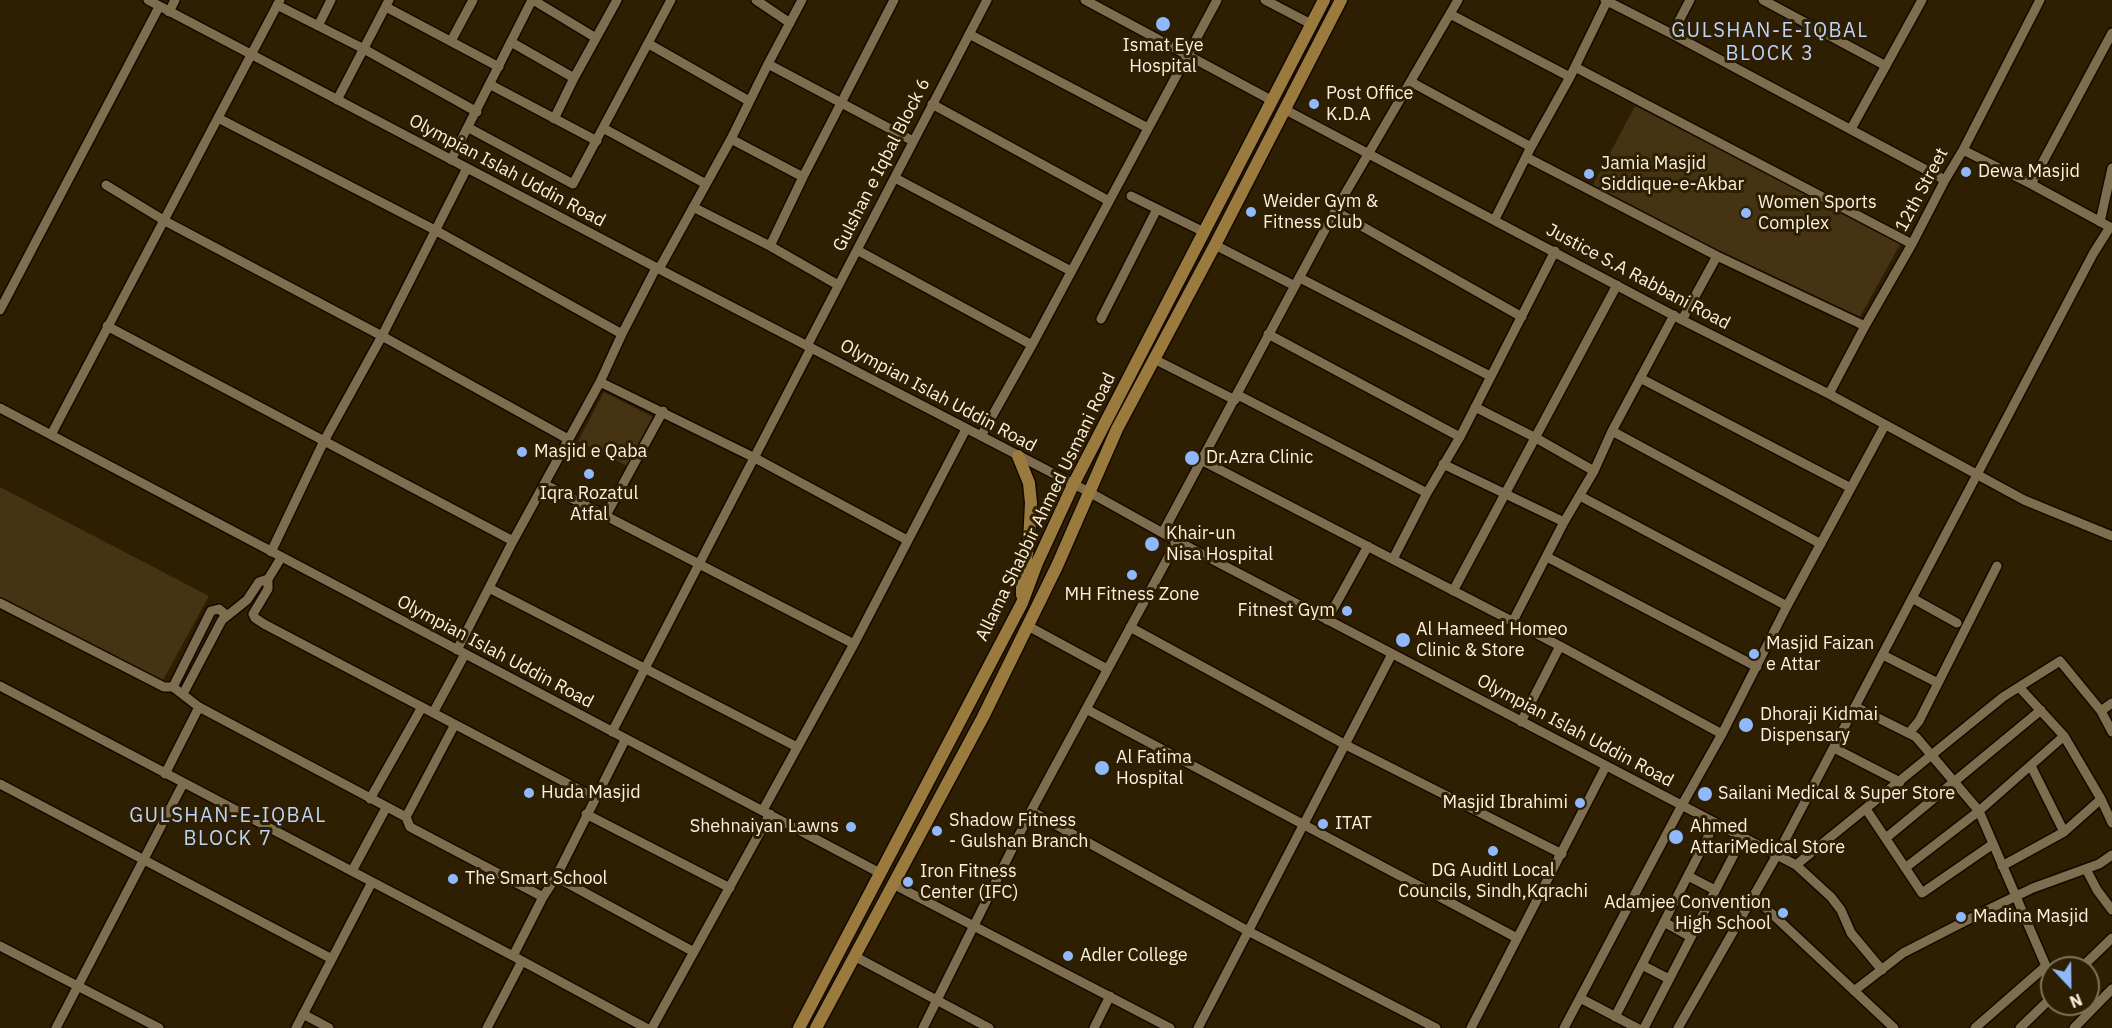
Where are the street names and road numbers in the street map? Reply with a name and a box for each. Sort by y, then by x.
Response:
street label: Gulshan e Iqbal Block 6 [829,75,935,255]
street label: Olympian Islah Uddin Road [405,110,609,232]
street label: 12th Street [1891,144,1953,236]
street label: Justice S.A Rabbani Road [1542,219,1734,335]
street label: Olympian Islah Uddin Road [836,335,1040,457]
street label: Allama Shabbir Ahmed Usmani Road [971,369,1121,645]
street label: Olympian Islah Uddin Road [393,591,597,713]
street label: Olympian Islah Uddin Road [1473,670,1677,792]

